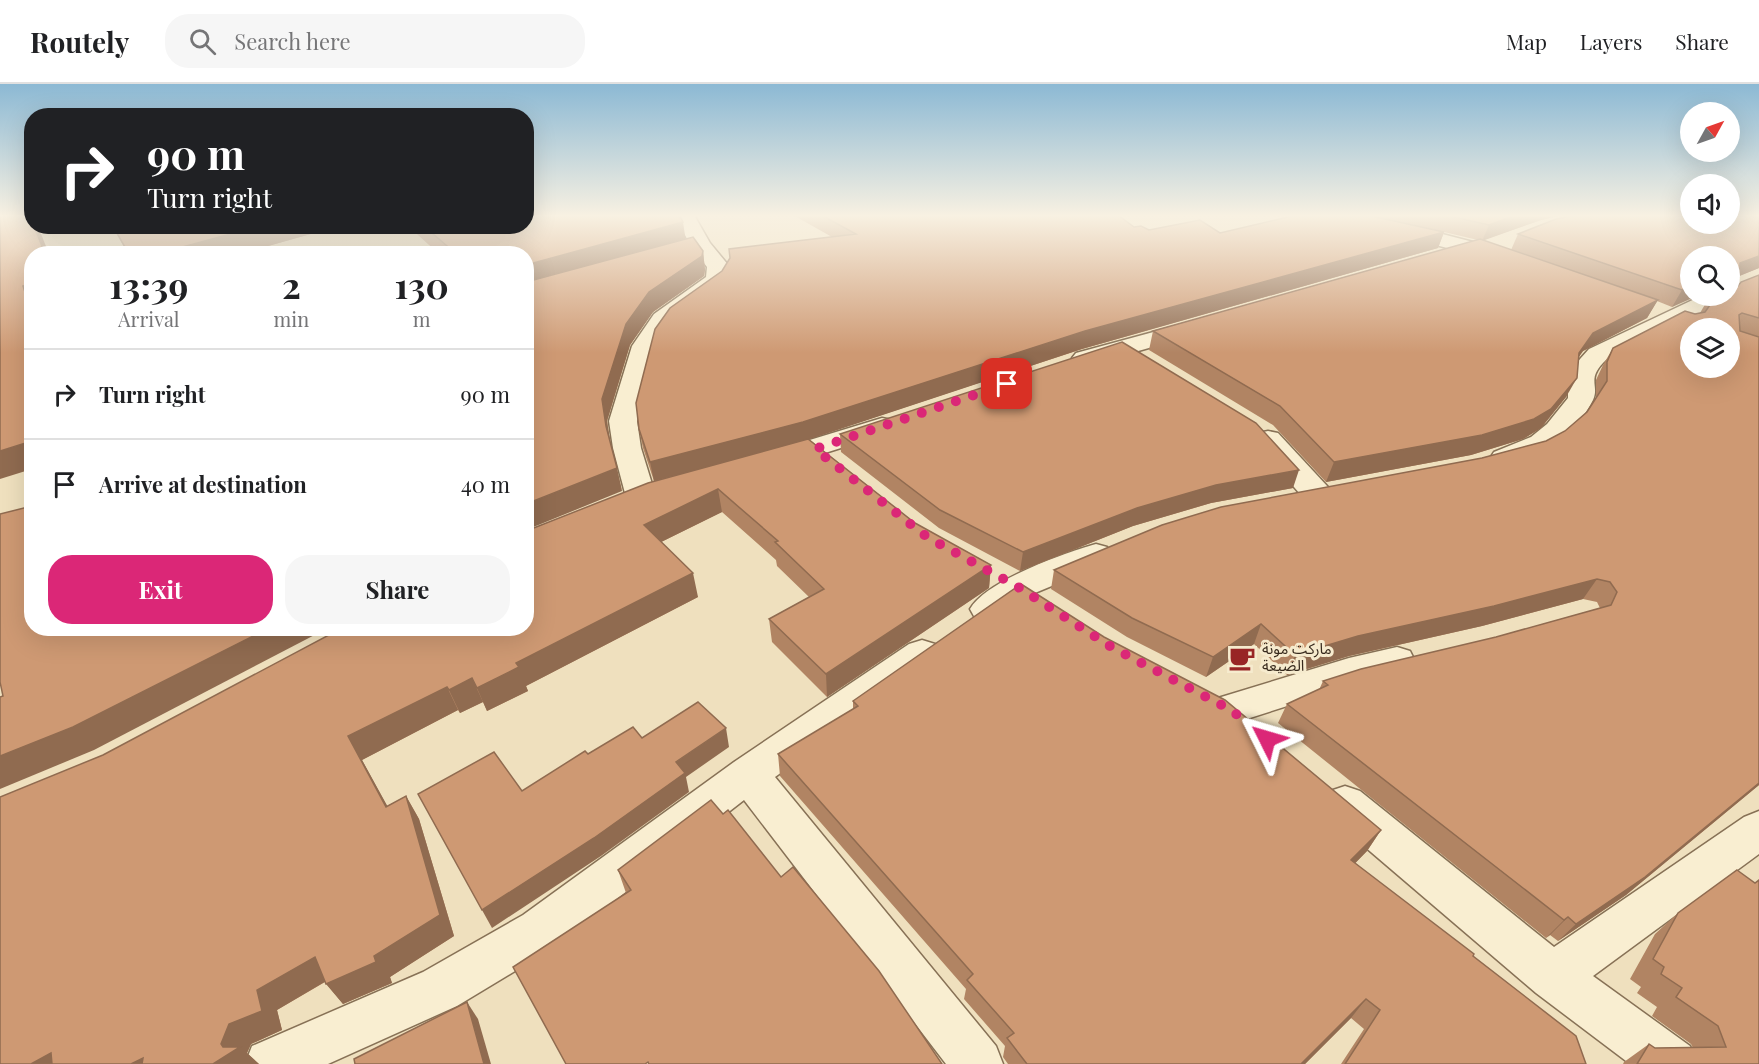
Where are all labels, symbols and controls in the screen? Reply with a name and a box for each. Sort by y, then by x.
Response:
search box [165,14,585,68]
text: Routely [30,23,129,60]
icon: search [186,25,219,58]
text: Search here [234,26,351,56]
text: Map [1506,27,1547,55]
text: Layers [1580,27,1642,55]
text: Share [1675,27,1729,55]
north arrow [1680,102,1740,162]
map controls [1680,102,1740,378]
text: 90 m [147,125,245,181]
icon: right [48,132,126,210]
button: sound [1680,174,1740,234]
text: Turn right [147,179,272,215]
button: search [1680,246,1740,306]
text: 13:39 [109,260,188,308]
text: 2 [282,260,301,308]
text: 130 [394,260,449,308]
text: Arrival [118,305,180,332]
text: min [274,305,309,332]
text: m [413,305,430,332]
button: layers [1680,318,1740,378]
pin [981,358,1032,409]
icon: arrive [990,367,1023,400]
icon: right [48,378,81,411]
text: Turn right [99,379,205,409]
text: 90 m [461,379,510,409]
icon: arrive [48,468,81,501]
text: Arrive at destination [99,469,307,499]
text: 40 m [461,469,510,499]
button: Exit [48,555,273,624]
button: Share [285,555,510,624]
place label: ماركت مونة الضيعة [1262,638,1332,675]
cafe icon: ماركت مونة الضيعة [1227,643,1257,673]
position arrow [1235,707,1299,771]

